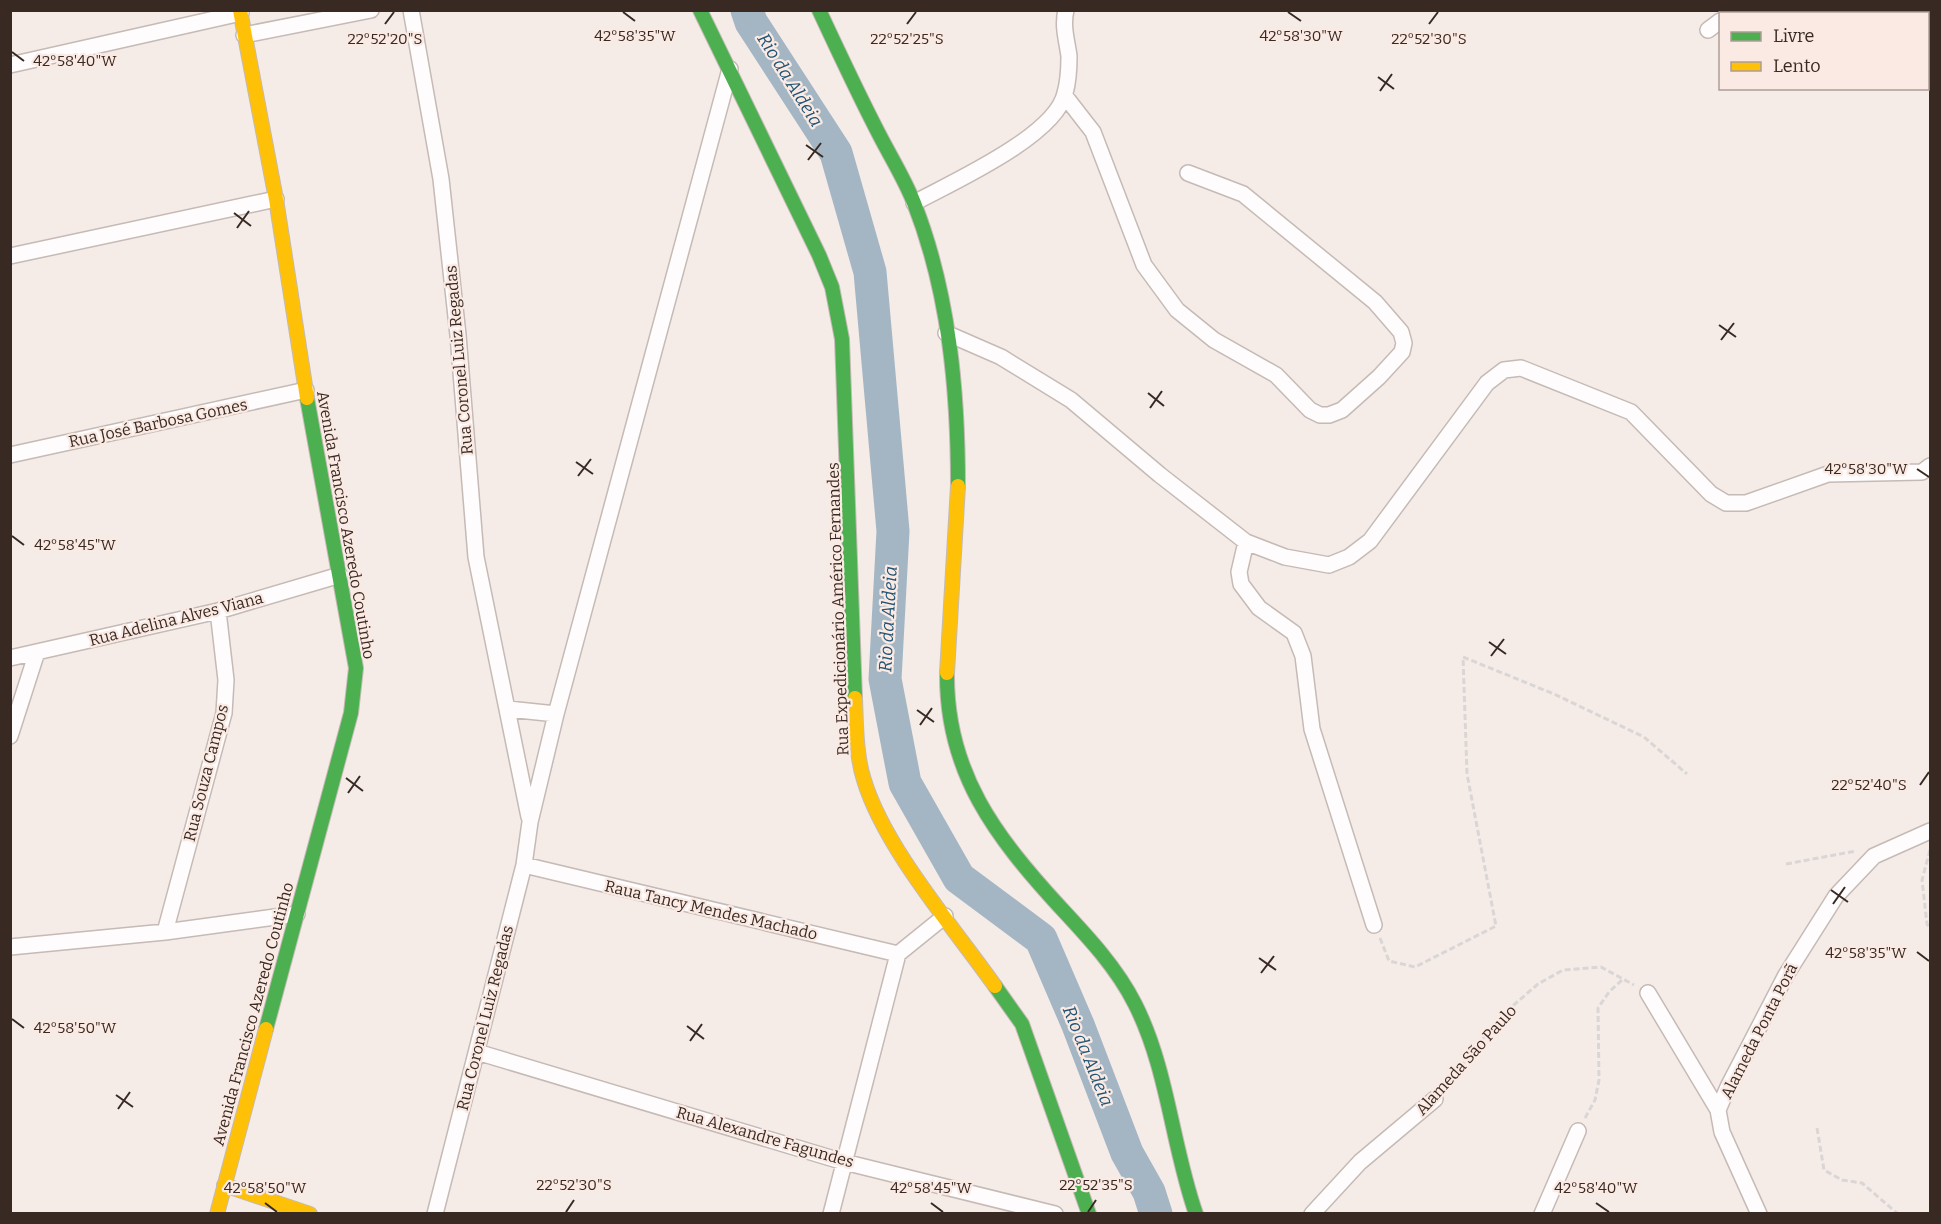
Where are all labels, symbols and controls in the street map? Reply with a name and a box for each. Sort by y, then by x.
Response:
legend [1719,12,1929,90]
text: Livre [1773,25,1814,47]
text: 42°58'35"W [594,27,676,45]
text: 42°58'30"W [1259,27,1343,45]
water label: Rio da Aldeia [753,29,827,131]
text: 22°52'20"S [348,30,422,48]
text: 22°52'25"S [870,30,944,48]
text: 22°52'30"S [1391,30,1467,48]
text: 42°58'40"W [33,52,117,70]
text: Lento [1773,55,1821,77]
street label: Rua Coronel Luiz Regadas [441,264,477,456]
street label: Avenida Francisco Azeredo Coutinho [313,389,379,661]
street label: Rua José Barbosa Gomes [67,395,249,451]
text: 42°58'30"W [1824,460,1908,478]
street label: Rua Expedicionário Américo Fernandes [823,462,853,756]
text: 42°58'45"W [34,536,116,554]
water label: Rio da Aldeia [874,565,902,673]
street label: Rua Adelina Alves Viana [87,588,265,650]
street label: Rua Souza Campos [180,703,232,843]
text: 22°52'40"S [1831,776,1907,794]
street label: Raua Tancy Mendes Machado [603,876,819,944]
street label: Avenida Francisco Azeredo Coutinho [209,880,297,1148]
street label: Rua Coronel Luiz Regadas [453,923,517,1113]
text: 42°58'35"W [1825,944,1907,962]
street label: Alameda Ponta Porã [1717,960,1802,1102]
street label: Alameda São Paulo [1412,1001,1520,1119]
water label: Rio da Aldeia [1058,1003,1118,1109]
text: 42°58'50"W [34,1019,117,1037]
street label: Rua Alexandre Fagundes [674,1103,856,1171]
text: 22°52'30"S [536,1176,612,1194]
text: 22°52'35"S [1059,1176,1133,1194]
text: 42°58'50"W [224,1179,307,1197]
text: 42°58'45"W [890,1179,972,1197]
text: 42°58'40"W [1554,1179,1638,1197]

